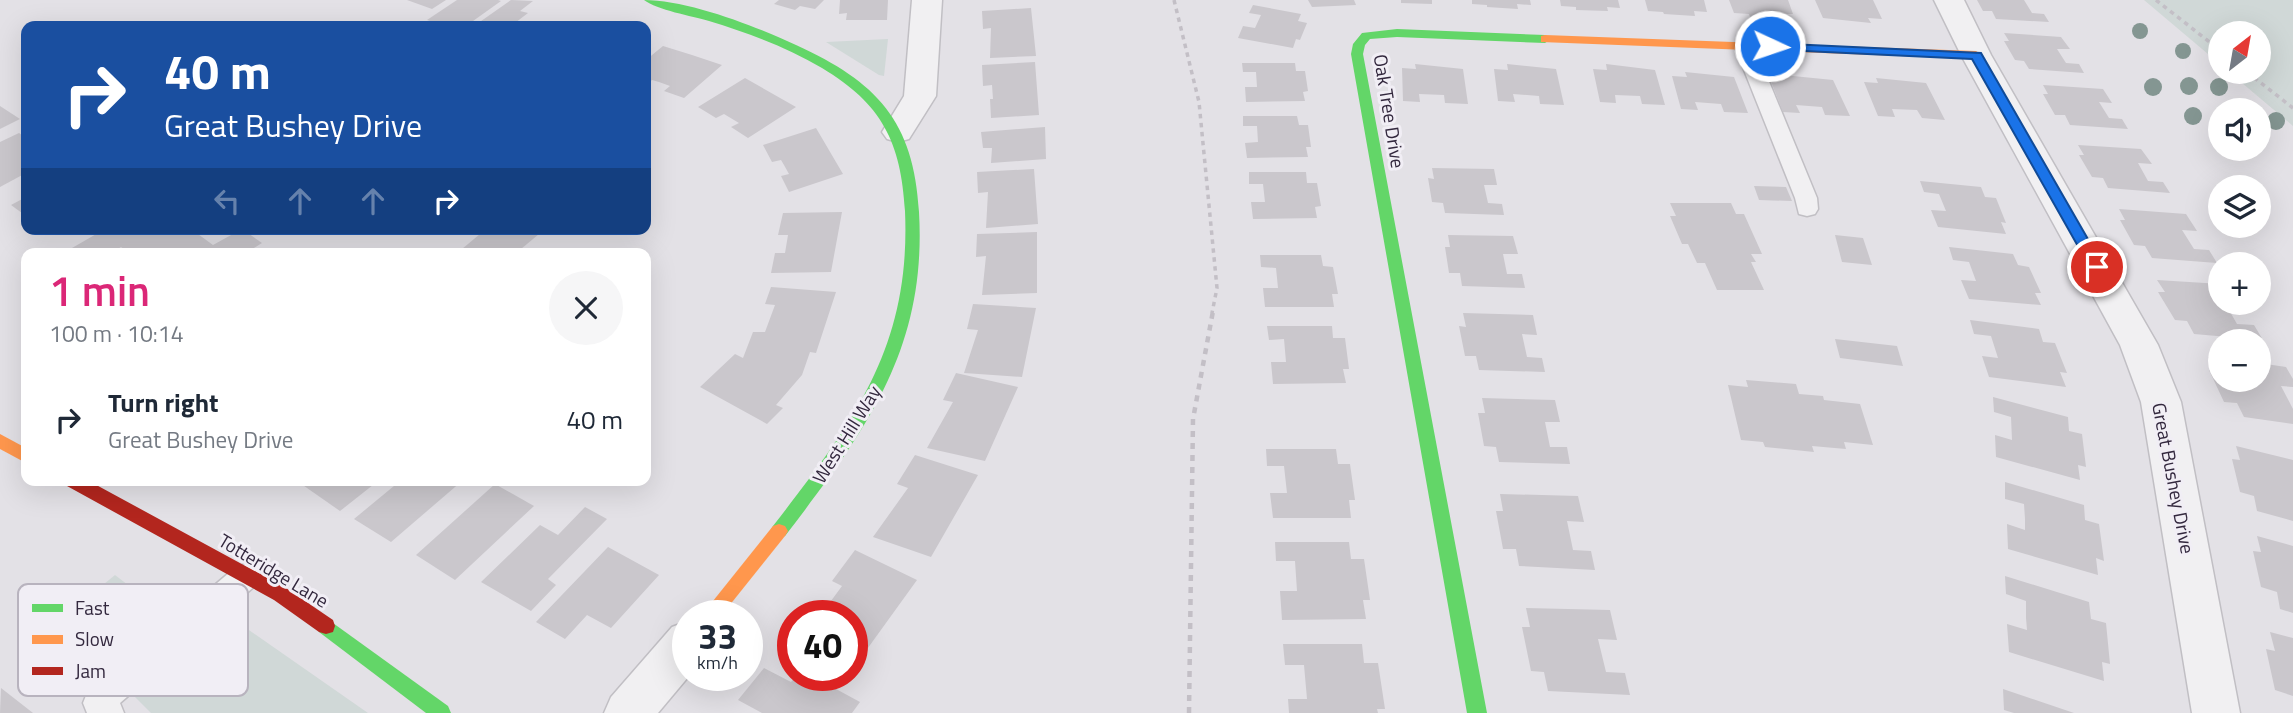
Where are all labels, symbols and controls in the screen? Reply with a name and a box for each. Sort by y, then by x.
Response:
position arrow [1733,9,1807,83]
north arrow [2208,21,2272,84]
map controls [2208,21,2271,392]
text: 40 m [164,33,271,108]
icon: right [49,49,140,140]
street label: Oak Tree Drive [1367,52,1413,170]
button: sound [2208,98,2271,161]
text: Great Bushey Drive [164,101,422,149]
button: layers [2208,175,2271,238]
icon: left [208,182,246,220]
icon: ahead [281,182,319,220]
icon: ahead [354,182,392,220]
icon: right [427,182,465,220]
pin [2067,237,2127,297]
icon: arrive [2078,248,2116,286]
button: + [2208,252,2271,315]
text: 1 min [49,258,150,322]
button: close [549,271,623,345]
text: 100 m · 10:14 [49,316,184,351]
button: − [2208,329,2271,392]
street label: West Hill Way [804,379,888,489]
text: Turn right [108,383,219,422]
text: 40 m [566,400,623,439]
street label: Great Bushey Drive [2145,400,2203,556]
icon: right [49,401,87,439]
text: Great Bushey Drive [108,422,293,457]
street label: Totteridge Lane [213,526,335,614]
legend [18,584,248,696]
text: Fast [75,593,110,622]
speed limit sign: 40 [777,600,868,691]
text: 33 [698,609,737,663]
text: Slow [75,624,114,653]
text: km/h [697,649,738,676]
text: Jam [75,656,106,685]

